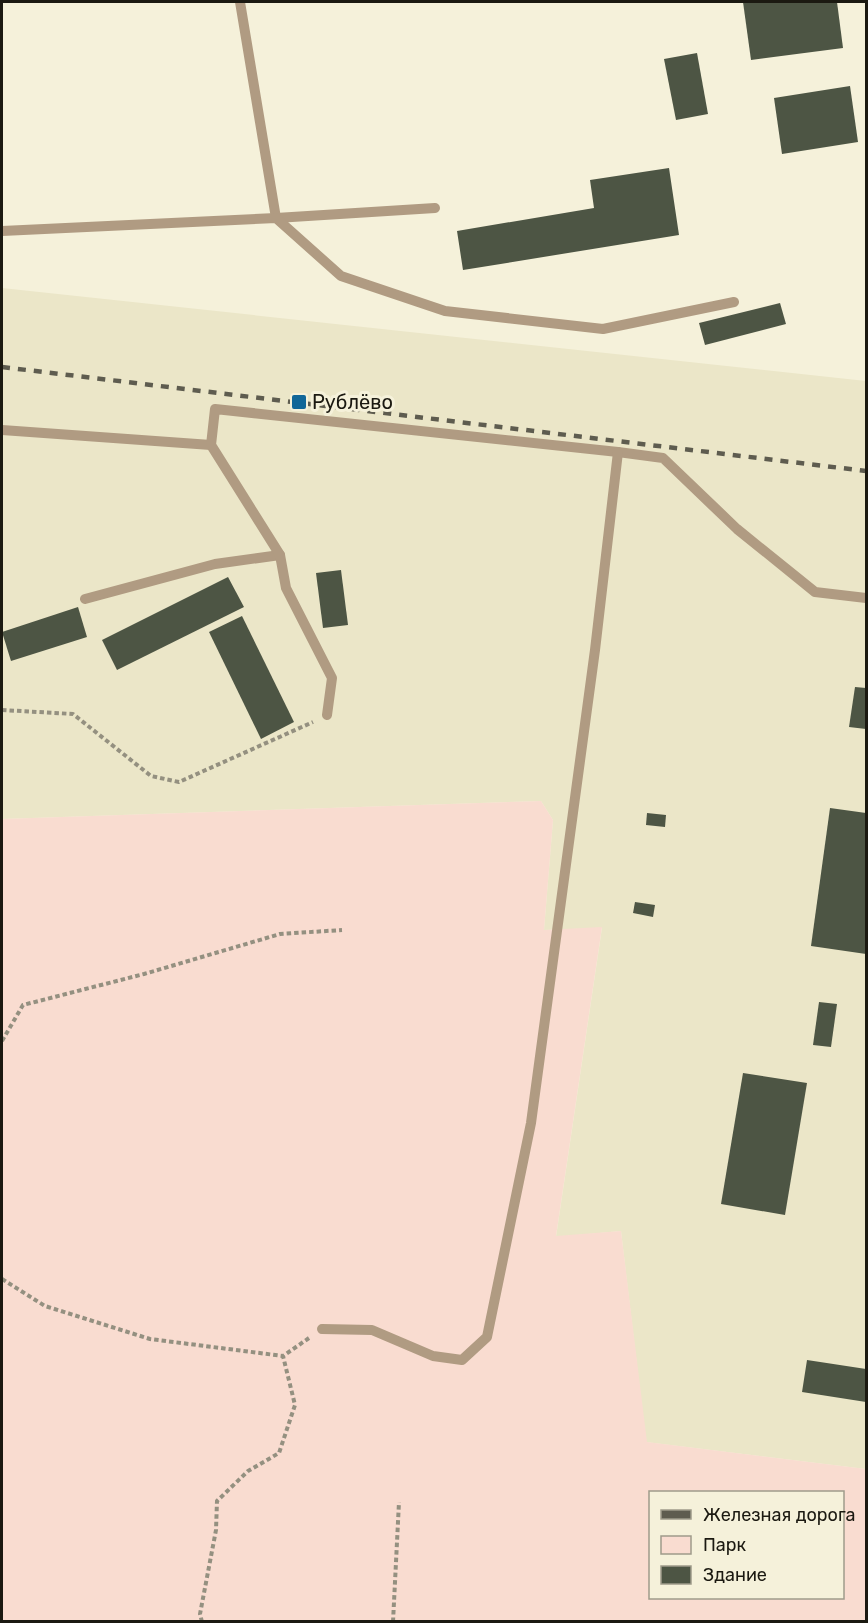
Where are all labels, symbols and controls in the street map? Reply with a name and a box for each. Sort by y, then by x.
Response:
place label: Рублёво [312,390,393,414]
marker: Рублёво [290,393,308,411]
legend [649,1491,844,1599]
text: Железная дорога [703,1504,856,1526]
text: Парк [703,1534,747,1556]
text: Здание [703,1564,767,1586]

